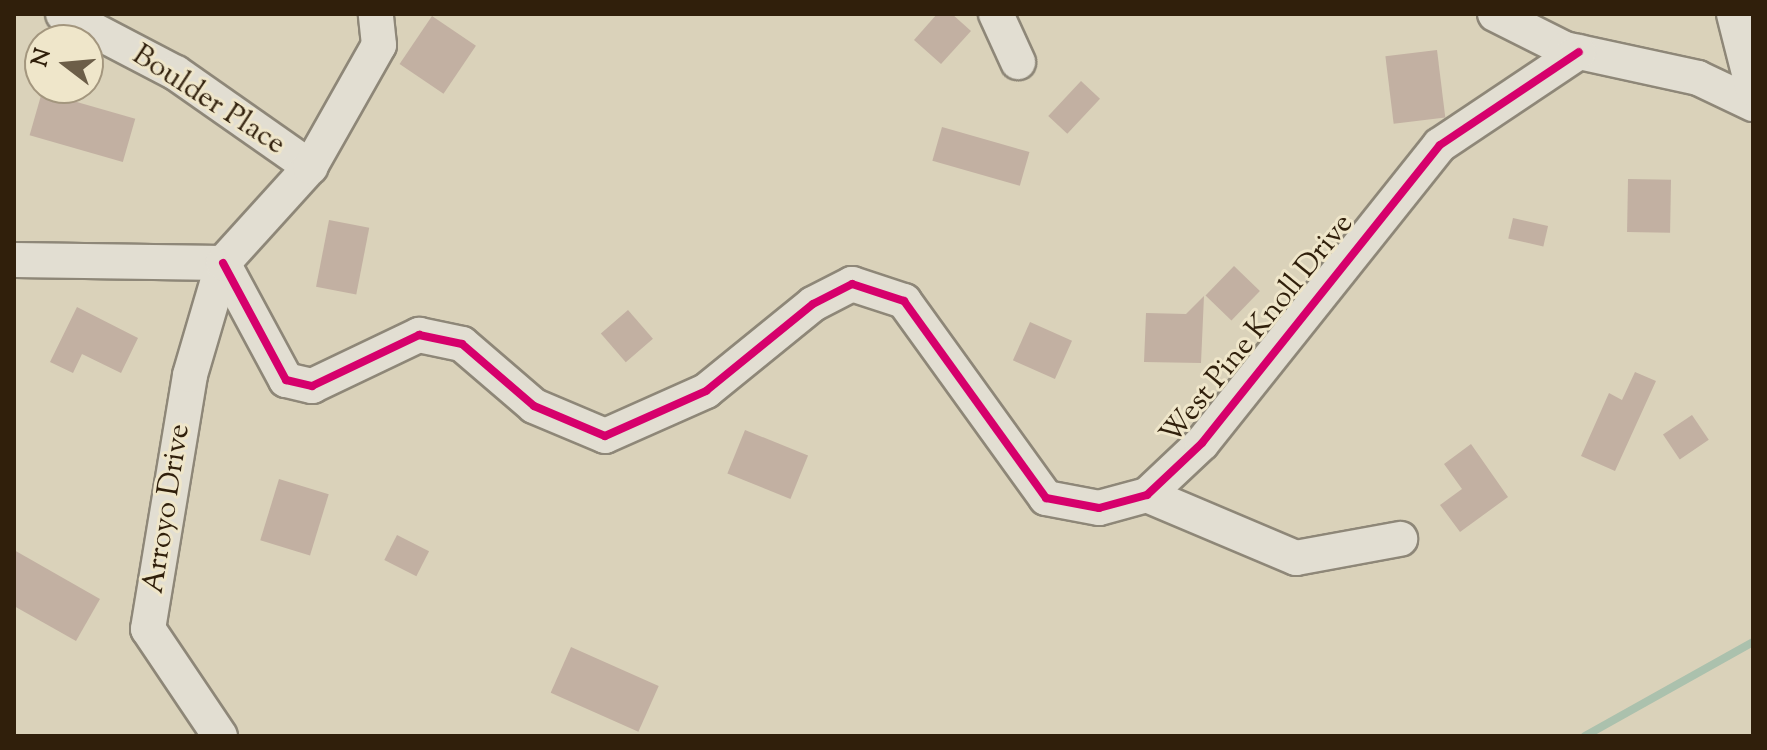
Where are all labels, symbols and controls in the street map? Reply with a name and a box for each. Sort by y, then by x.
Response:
north arrow [24,24,104,104]
street label: Boulder Place [125,38,291,164]
text: N [25,45,61,71]
street label: West Pine Knoll Drive [1154,207,1362,453]
street label: Arroyo Drive [137,422,199,596]

